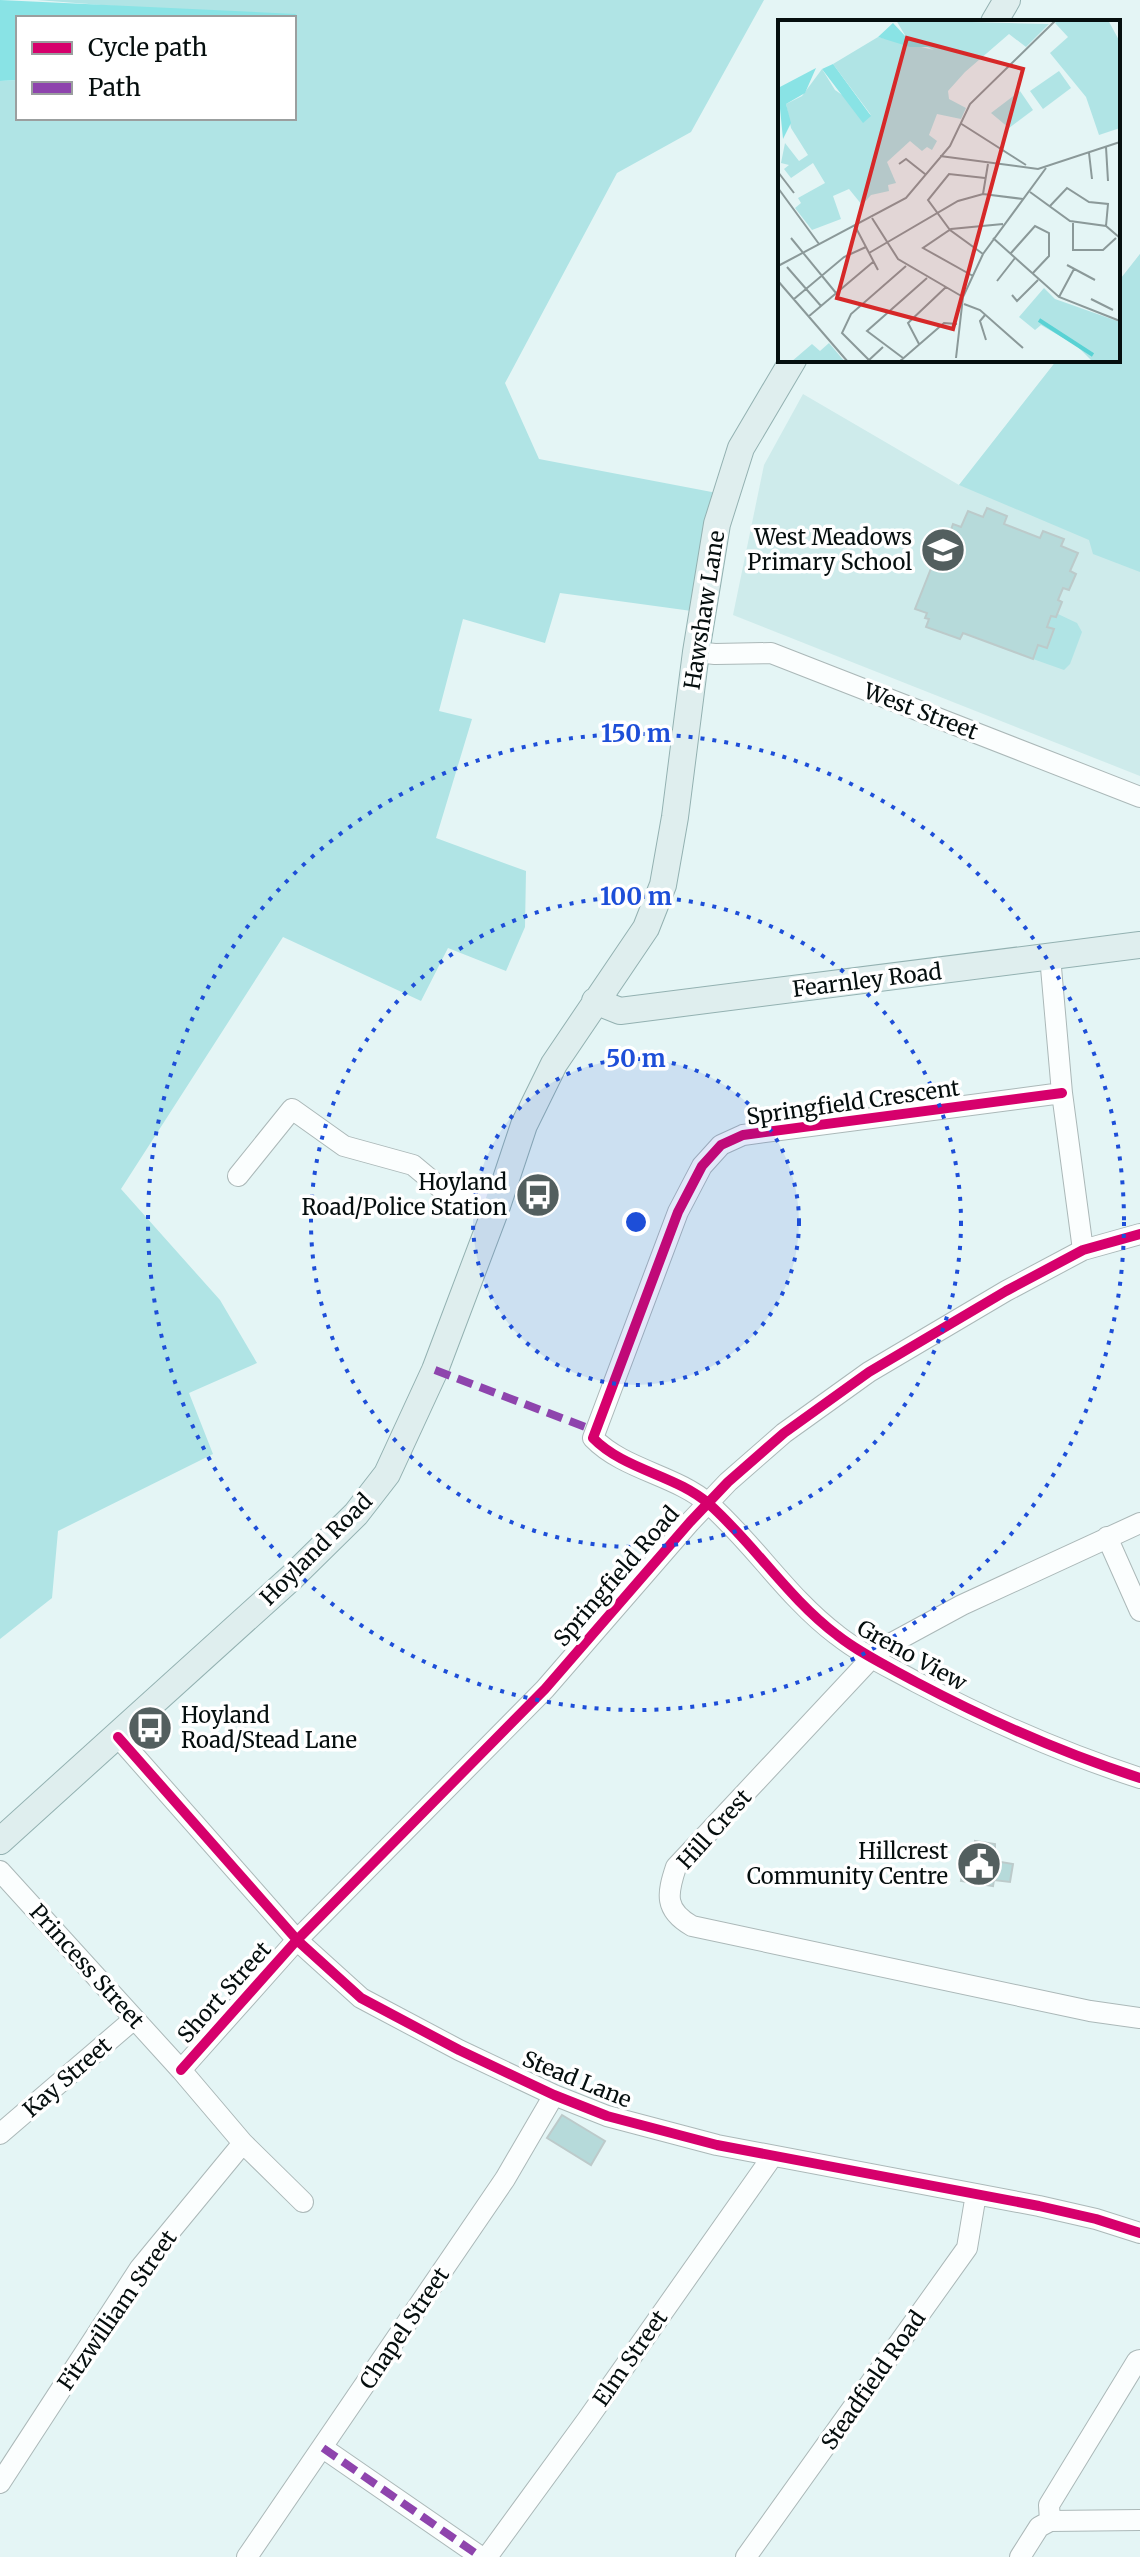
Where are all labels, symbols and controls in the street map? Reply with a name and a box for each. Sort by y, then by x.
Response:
legend [16,16,296,120]
inset map [778,20,1120,362]
text: Cycle path [88,32,207,63]
text: Path [88,72,141,103]
place label: West Meadows Primary School [747,523,912,576]
school or university icon: West Meadows Primary School [919,526,967,574]
street label: Hawshaw Lane [678,529,730,691]
street label: West Street [859,676,982,746]
text: 150 m [601,718,671,749]
text: 100 m [600,881,672,912]
street label: Fearnley Road [791,957,943,1003]
text: 50 m [606,1043,666,1074]
street label: Springfield Crescent [745,1073,962,1131]
place label: Hoyland Road/Police Station [302,1168,507,1221]
bus stop icon: Hoyland Road/Police Station [514,1171,562,1219]
centre of rings [622,1208,650,1236]
street label: Hoyland Road [254,1487,378,1611]
street label: Springfield Road [547,1500,685,1652]
street label: Greno View [852,1613,972,1697]
place label: Hoyland Road/Stead Lane [181,1701,357,1754]
bus stop icon: Hoyland Road/Stead Lane [126,1704,174,1752]
street label: Hill Crest [671,1783,757,1875]
place label: Hillcrest Community Centre [747,1837,948,1890]
public building icon: Hillcrest Community Centre [955,1840,1003,1888]
street label: Princess Street [24,1898,151,2034]
street label: Short Street [171,1935,277,2048]
street label: Kay Street [17,2031,117,2123]
street label: Stead Lane [518,2044,636,2114]
street label: Fitzwilliam Street [51,2224,183,2395]
street label: Chapel Street [353,2261,455,2394]
street label: Elm Street [587,2304,674,2411]
street label: Steadfield Road [815,2305,931,2455]

